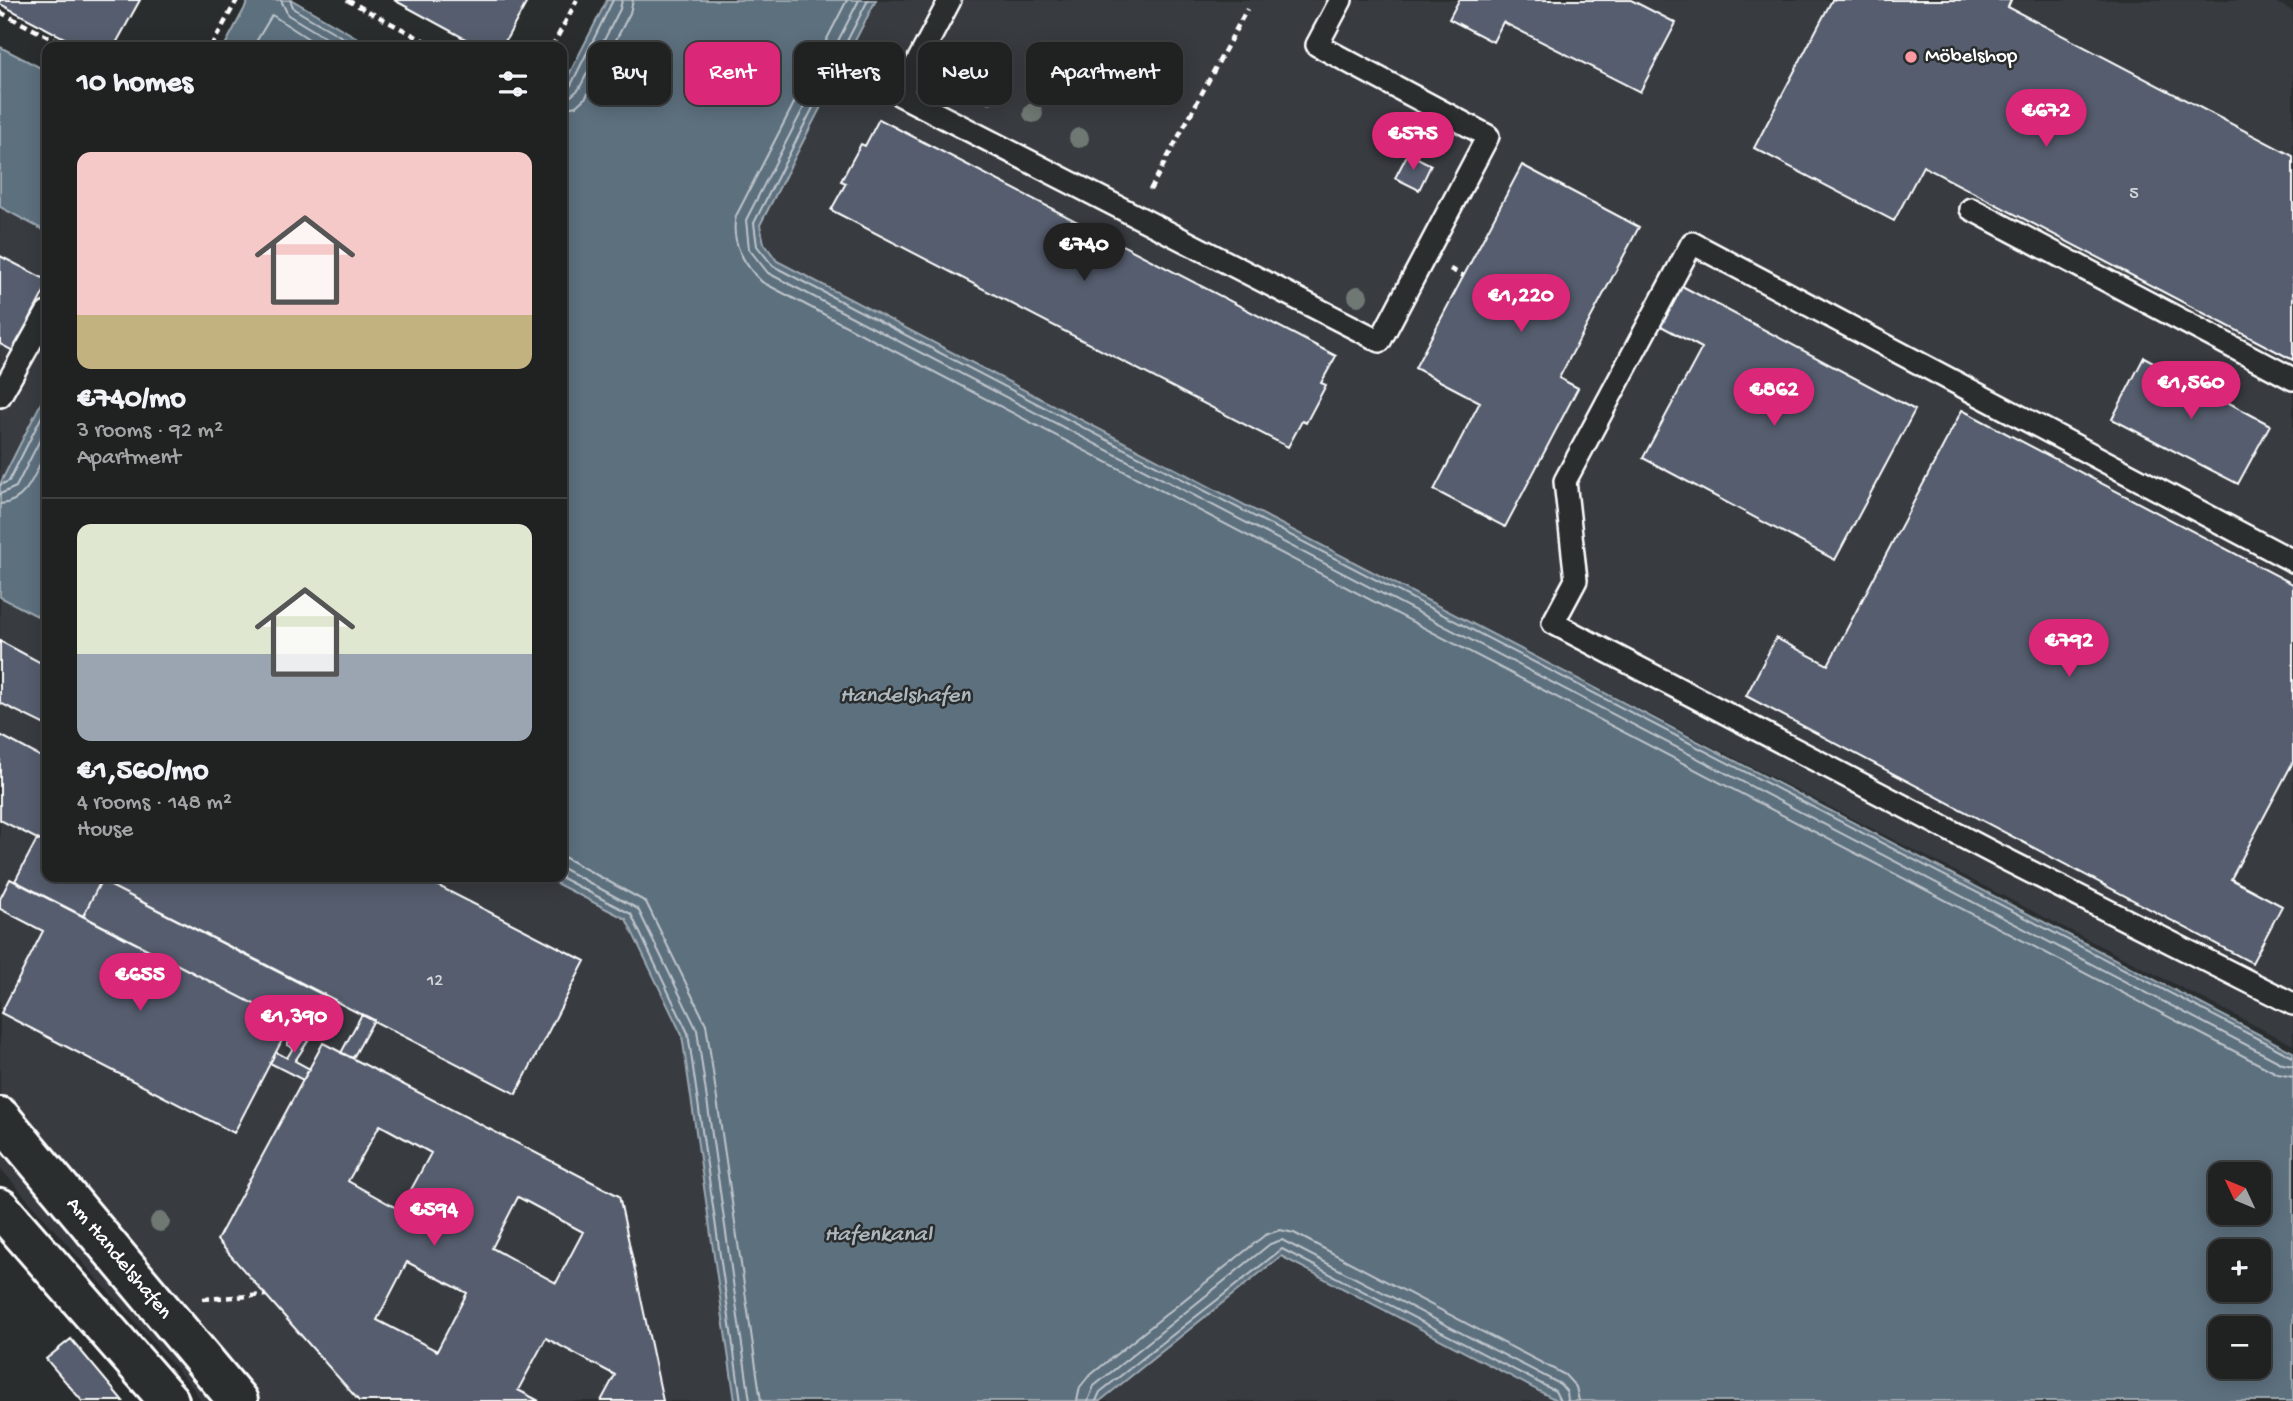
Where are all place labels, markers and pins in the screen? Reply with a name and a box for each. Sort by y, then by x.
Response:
place label: Möbelshop [1925,45,2018,70]
marker: Möbelshop [1903,49,1919,65]
pin: €672 [2005,90,2087,149]
pin: €575 [1372,113,1454,172]
pin: €740 [1043,224,1125,283]
pin: €1,220 [1464,274,1578,334]
pin: €1,560 [2134,362,2248,421]
pin: €862 [1733,368,1815,428]
pin: €792 [2028,620,2110,679]
pin: €655 [99,954,181,1013]
pin: €1,390 [237,996,351,1055]
pin: €594 [393,1188,475,1248]

